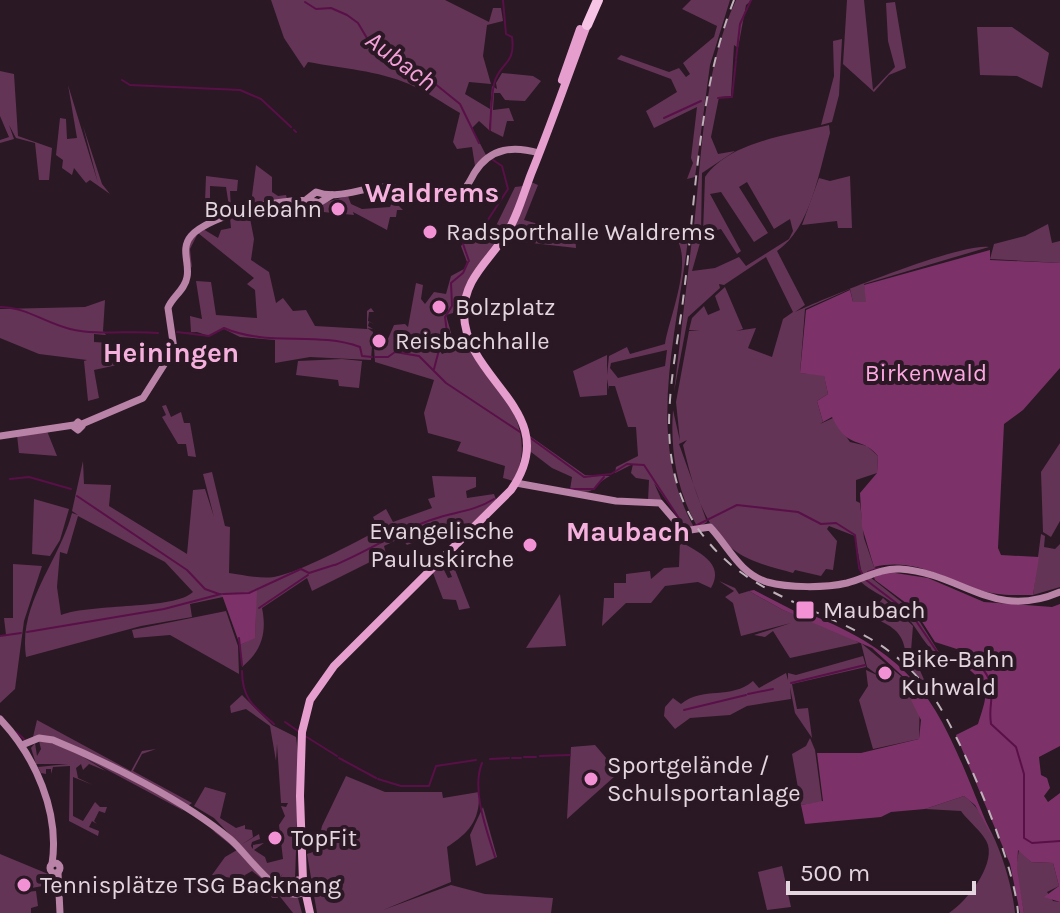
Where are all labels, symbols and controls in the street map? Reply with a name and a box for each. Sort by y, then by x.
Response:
water label: Aubach [359,24,443,98]
district label: Waldrems [365,176,499,209]
place label: Boulebahn [204,195,322,223]
marker: Boulebahn [329,200,347,218]
place label: Radsporthalle Waldrems [446,218,716,246]
marker: Radsporthalle Waldrems [421,223,439,241]
place label: Bolzplatz [455,293,556,321]
marker: Bolzplatz [430,298,448,316]
place label: Reisbachhalle [395,327,550,355]
marker: Reisbachhalle [370,332,388,350]
district label: Heiningen [103,336,239,369]
park label: Birkenwald [865,359,987,387]
district label: Maubach [566,515,690,548]
place label: Evangelische Pauluskirche [369,517,514,573]
marker: Evangelische Pauluskirche [521,536,539,554]
place label: Maubach [823,596,925,624]
marker: Maubach [794,599,816,621]
place label: Bike-Bahn Kuhwald [901,645,1014,701]
marker: Bike-Bahn Kuhwald [876,664,894,682]
place label: Sportgelände / Schulsportanlage [607,751,801,807]
marker: Sportgelände / Schulsportanlage [582,770,600,788]
place label: TopFit [291,824,357,852]
marker: TopFit [266,829,284,847]
scale bar [788,845,974,895]
text: 500 m [800,859,870,887]
place label: Tennisplätze TSG Backnang [40,871,342,899]
marker: Tennisplätze TSG Backnang [15,876,33,894]

